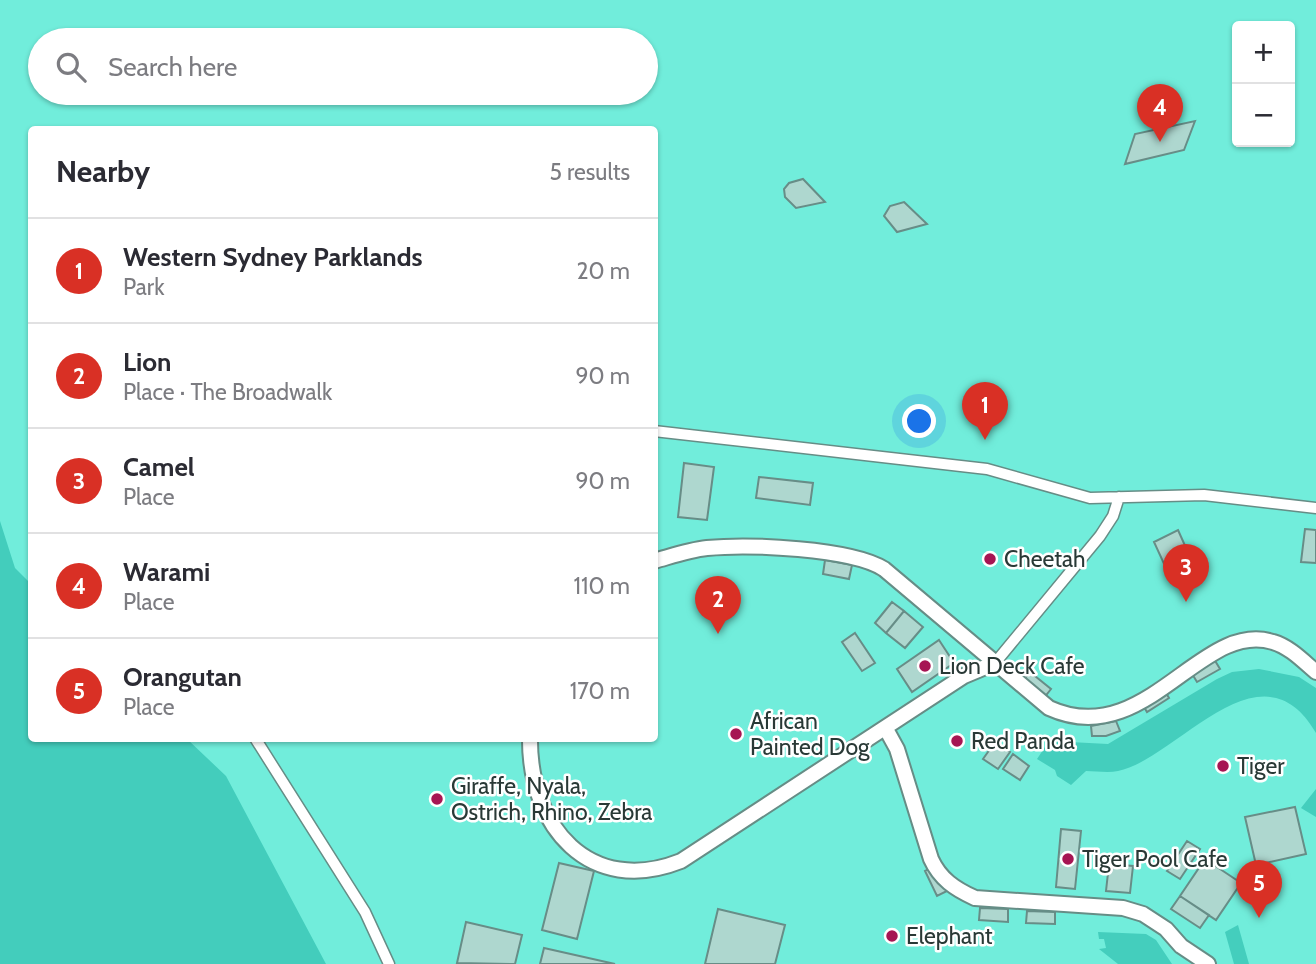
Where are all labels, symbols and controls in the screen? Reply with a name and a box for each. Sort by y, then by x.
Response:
map controls [1232,21,1295,147]
button: + [1232,21,1295,84]
search box [28,28,658,105]
icon: search [52,48,90,86]
text: Search here [108,51,237,83]
pin: 4 [1137,84,1183,142]
button: − [1232,84,1295,147]
text: Nearby [56,153,150,190]
text: 5 results [549,158,630,186]
text: Western Sydney Parklands [123,241,423,273]
text: 1 [75,257,83,285]
text: 20 m [577,257,630,285]
text: Park [123,273,164,301]
text: Lion [123,346,171,378]
text: 2 [73,362,85,390]
text: 90 m [576,362,630,390]
text: Place · The Broadwalk [123,378,332,406]
pin: 1 [962,382,1008,440]
your location [902,404,936,438]
text: Camel [123,451,195,483]
text: 3 [73,467,85,495]
text: 90 m [576,467,630,495]
text: Place [123,483,175,511]
pin: 3 [1163,544,1209,602]
place label: Cheetah [1004,545,1085,573]
marker: Cheetah [982,551,998,567]
text: Warami [123,556,210,588]
text: 4 [72,572,86,600]
text: 110 m [574,572,630,600]
pin: 2 [695,576,741,634]
text: Place [123,588,175,616]
place label: Lion Deck Cafe [939,652,1085,680]
marker: Lion Deck Cafe [917,658,933,674]
text: Orangutan [123,661,242,693]
text: 5 [73,677,85,705]
text: 170 m [570,677,630,705]
text: Place [123,693,175,721]
place label: African Painted Dog [750,707,870,761]
marker: African Painted Dog [728,726,744,742]
place label: Red Panda [971,727,1075,755]
marker: Red Panda [949,733,965,749]
place label: Tiger [1237,752,1285,780]
marker: Tiger [1215,758,1231,774]
place label: Giraffe, Nyala, Ostrich, Rhino, Zebra [451,772,652,826]
marker: Giraffe, Nyala, Ostrich, Rhino, Zebra [429,791,445,807]
place label: Tiger Pool Cafe [1082,845,1228,873]
marker: Tiger Pool Cafe [1060,851,1076,867]
pin: 5 [1236,860,1282,918]
place label: Elephant [906,922,993,950]
marker: Elephant [884,928,900,944]

